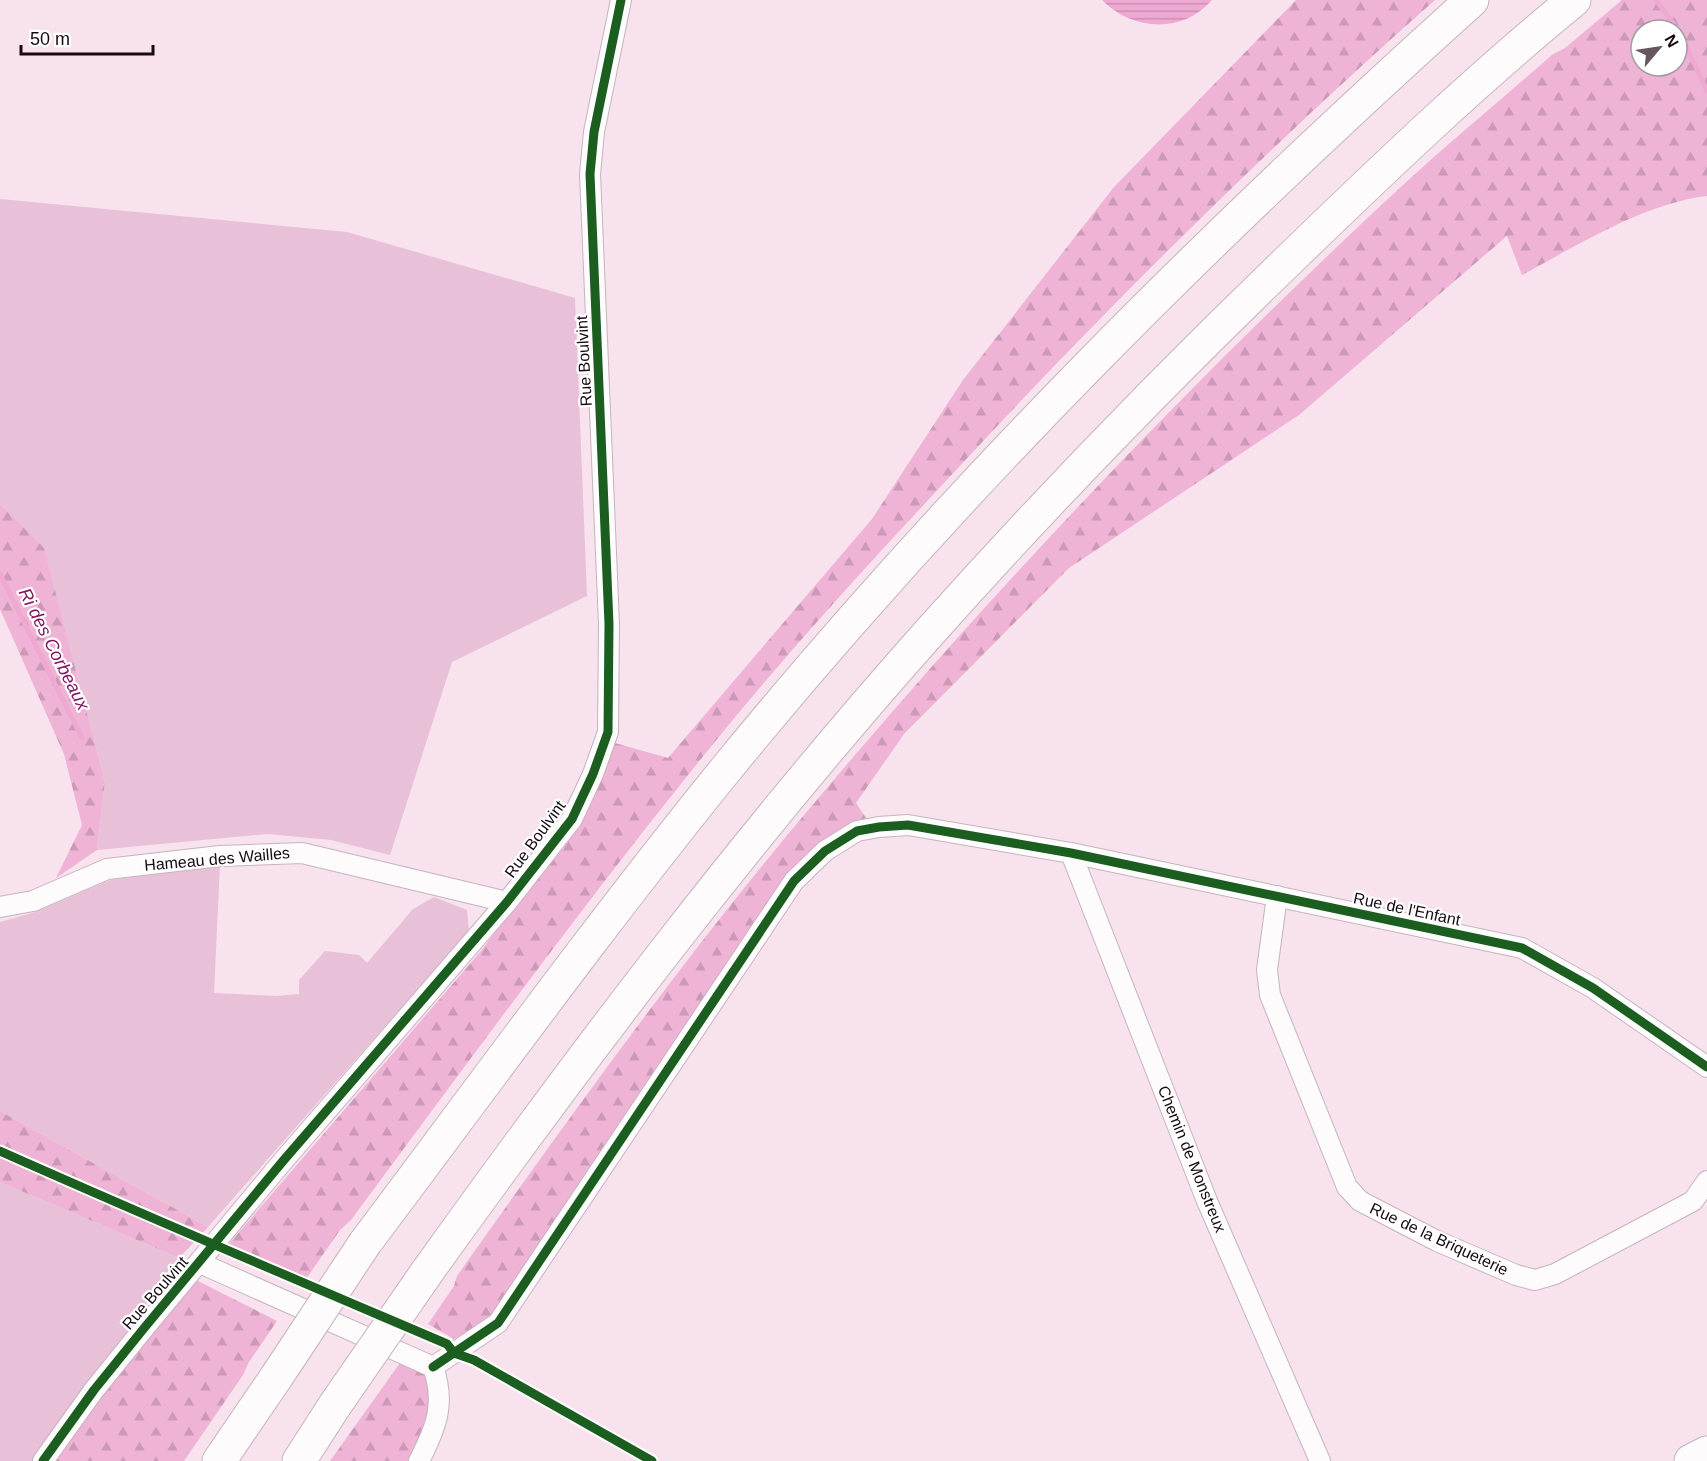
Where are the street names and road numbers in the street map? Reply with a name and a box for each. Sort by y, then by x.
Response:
street label: Rue Boulvint [573,315,595,407]
street label: Rue Boulvint [501,797,569,881]
street label: Hameau des Wailles [143,844,291,874]
street label: Rue de l'Enfant [1352,889,1463,929]
street label: Chemin de Monstreux [1155,1083,1229,1235]
street label: Rue de la Briqueterie [1367,1200,1511,1279]
street label: Rue Boulvint [119,1253,192,1333]

